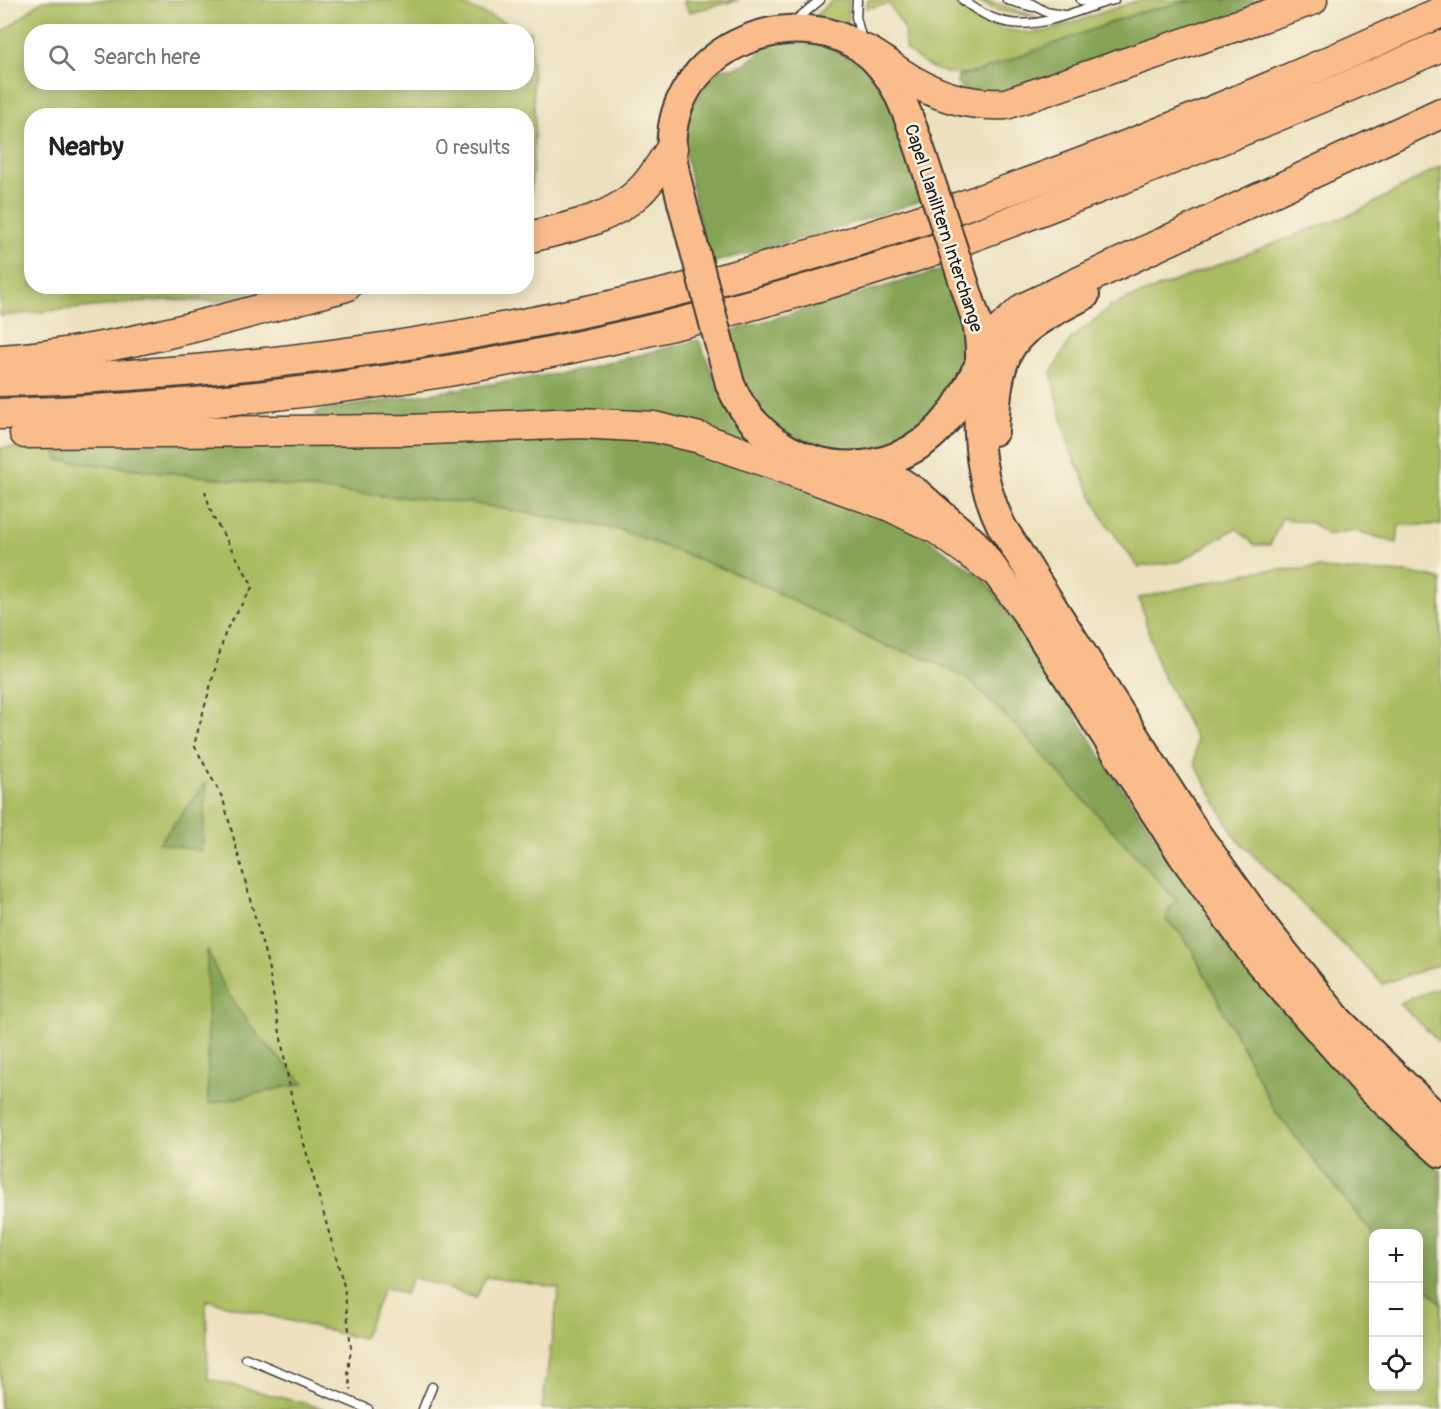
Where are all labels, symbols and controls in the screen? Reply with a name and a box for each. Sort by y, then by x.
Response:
search box [24,24,534,90]
icon: search [45,41,78,74]
text: Search here [93,43,200,71]
street label: Capel Llanilltern Interchange [899,121,988,335]
text: Nearby [48,131,124,163]
text: 0 results [435,135,510,160]
map controls [1369,1229,1423,1391]
button: + [1369,1229,1423,1283]
button: − [1369,1283,1423,1337]
button: locate [1369,1337,1423,1391]

